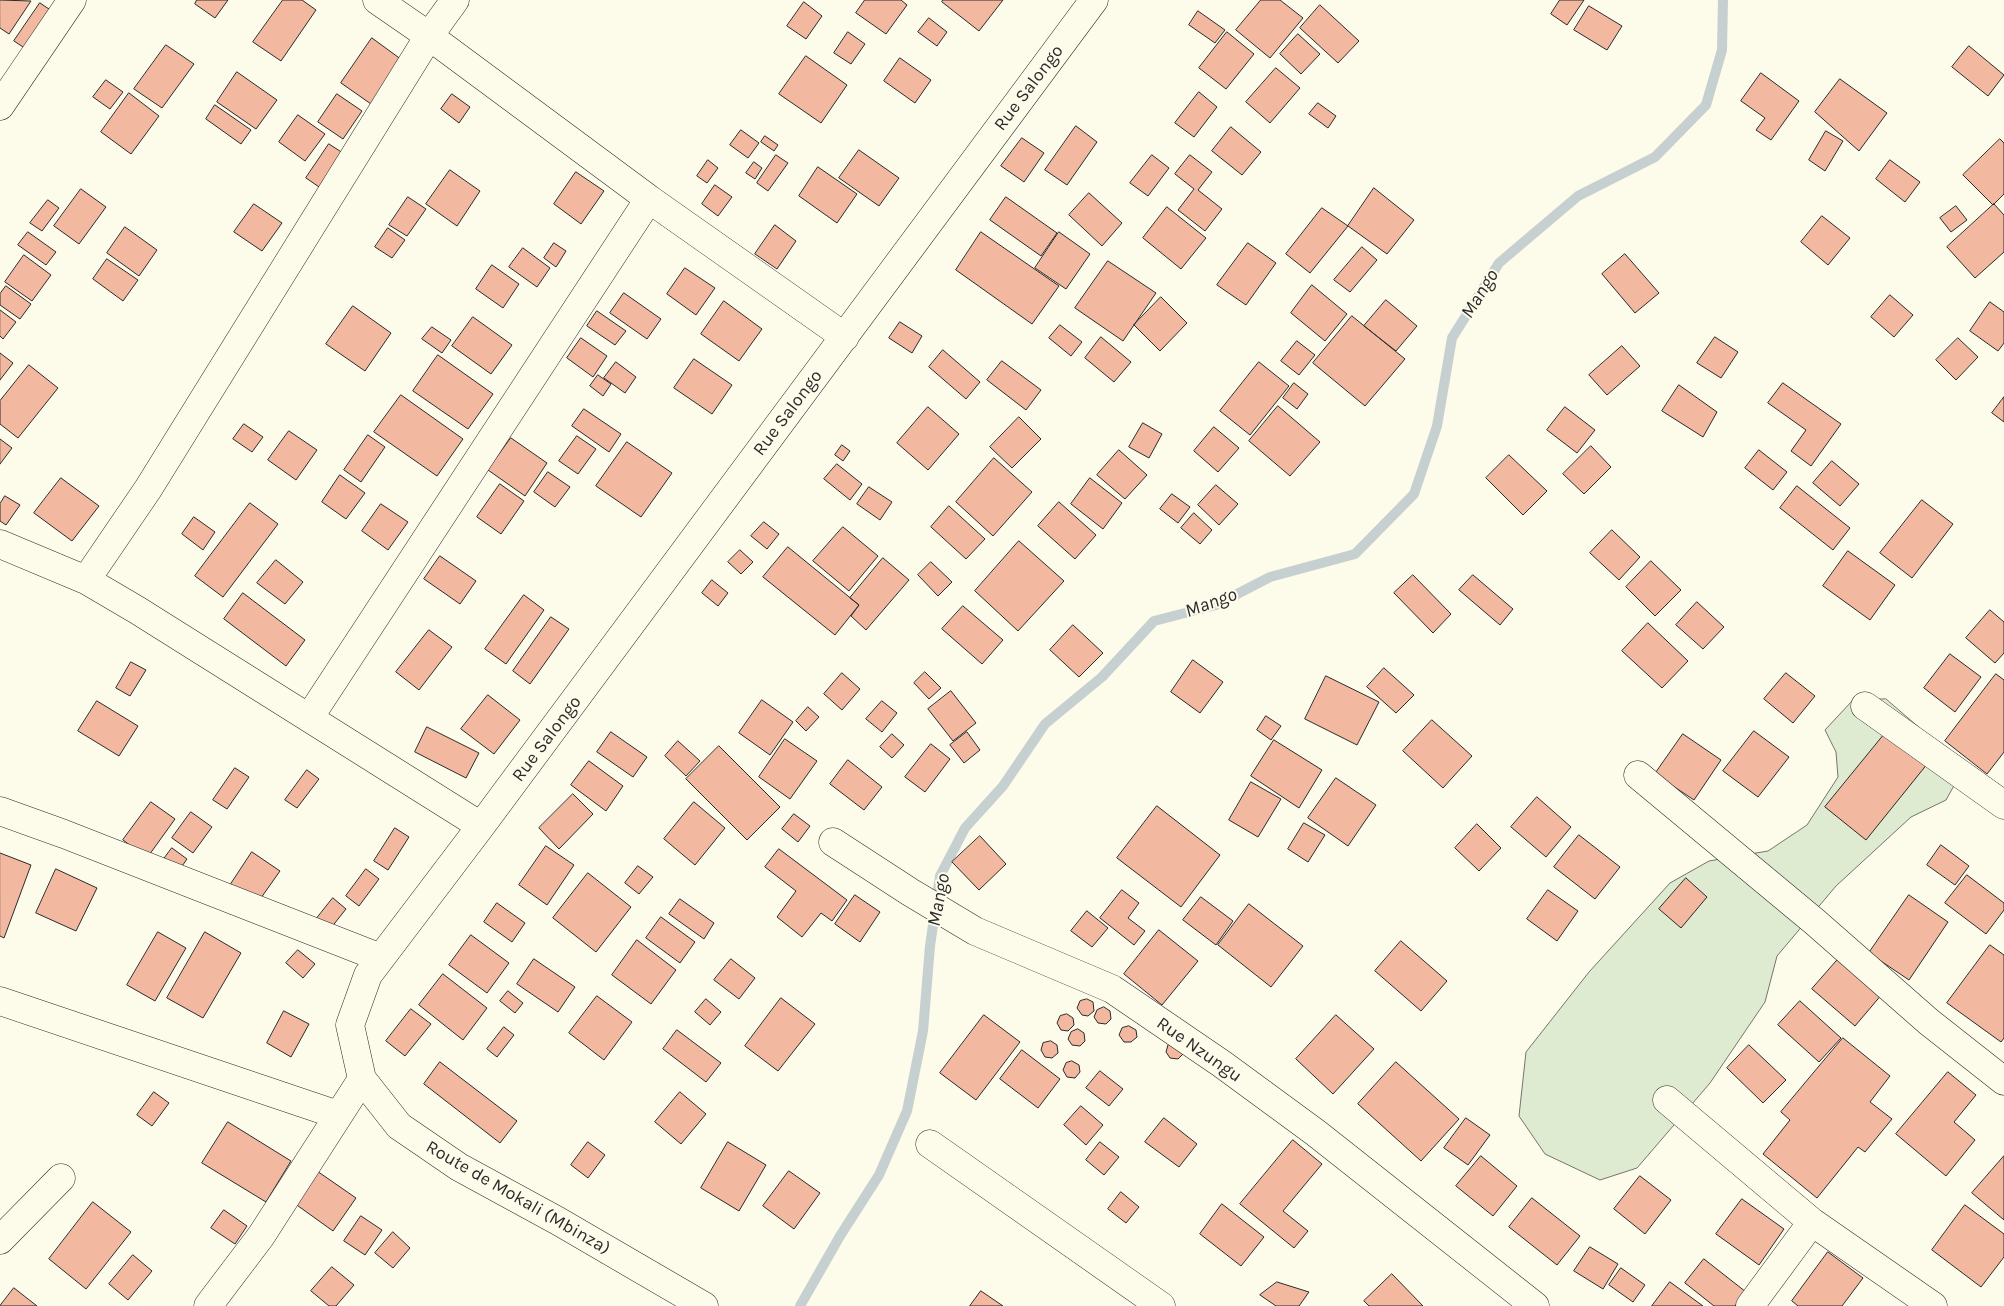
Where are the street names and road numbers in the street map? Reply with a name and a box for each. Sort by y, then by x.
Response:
street label: Rue Salongo [990,41,1068,135]
street label: Rue Salongo [749,366,827,460]
street label: Rue Salongo [508,692,586,786]
street label: Rue Nzungu [1152,1013,1246,1087]
street label: Route de Mokali (Mbinza) [422,1136,614,1260]

